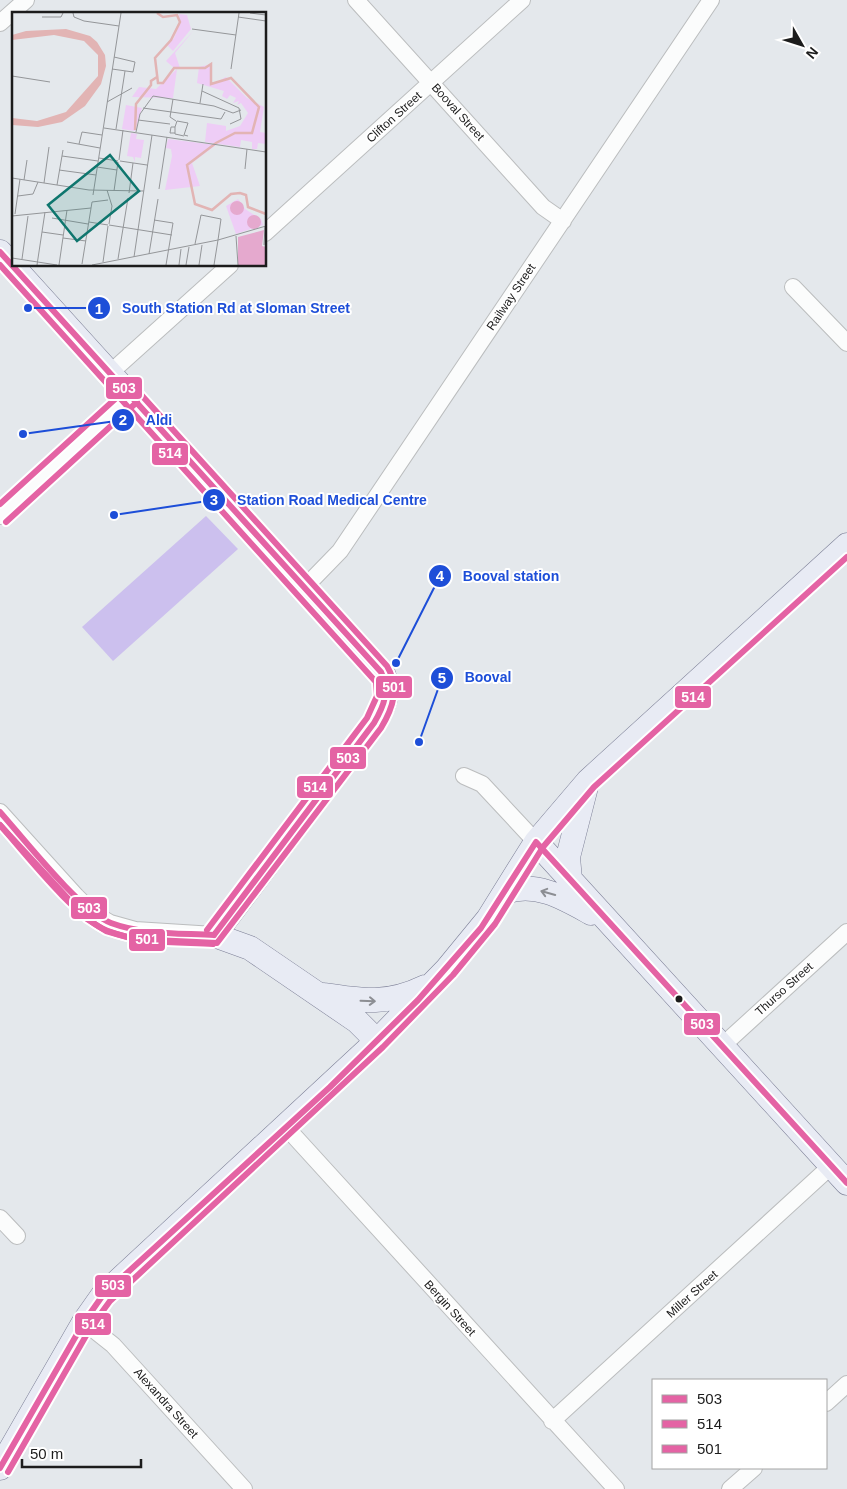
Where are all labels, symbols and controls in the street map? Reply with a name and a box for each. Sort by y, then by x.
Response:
inset map [12,12,266,266]
north arrow [777,20,827,70]
text: N [803,44,822,62]
street label: Booval Street [429,81,488,144]
street label: Clifton Street [364,88,425,145]
street label: Railway Street [484,260,539,333]
callout: South Station Rd at Sloman Street [87,294,360,323]
text: 1 [95,300,103,317]
text: South Station Rd at Sloman Street [122,300,350,316]
line badge: 503 [105,376,143,400]
text: 503 [112,380,136,396]
callout: Aldi [111,405,182,434]
text: 2 [119,411,127,428]
text: Aldi [146,412,172,428]
line badge: 514 [151,442,189,466]
text: 514 [158,445,182,461]
callout: Station Road Medical Centre [202,485,437,514]
text: 3 [210,491,218,508]
text: Station Road Medical Centre [237,492,427,508]
callout: Booval station [428,561,569,590]
text: 4 [436,567,445,584]
text: Booval station [463,568,559,584]
callout: Booval [429,663,521,692]
text: 5 [438,669,446,686]
text: Booval [465,669,511,685]
line badge: 501 [375,675,413,699]
text: 501 [382,679,406,695]
line badge: 514 [674,685,712,709]
text: 514 [681,689,705,705]
line badge: 503 [329,746,367,770]
text: 503 [336,750,360,766]
line badge: 514 [296,775,334,799]
text: 514 [303,779,327,795]
one-way arrow [541,888,557,897]
line badge: 503 [70,896,108,920]
text: 503 [77,900,101,916]
line badge: 501 [128,928,166,952]
text: 501 [135,931,159,947]
street label: Thurso Street [752,959,816,1019]
unlabelled marker [674,994,684,1004]
one-way arrow [360,996,376,1005]
line badge: 503 [683,1012,721,1036]
text: 503 [690,1016,714,1032]
street label: Miller Street [664,1267,721,1321]
line badge: 503 [94,1274,132,1298]
text: 503 [101,1277,125,1293]
street label: Bergin Street [421,1277,479,1339]
line badge: 514 [74,1312,112,1336]
text: 514 [81,1316,105,1332]
street label: Alexandra Street [131,1365,202,1441]
legend [652,1379,827,1469]
text: 503 [697,1390,722,1407]
text: 514 [697,1415,722,1432]
scale bar [22,1436,141,1468]
text: 501 [697,1440,722,1457]
text: 50 m [30,1445,63,1462]

